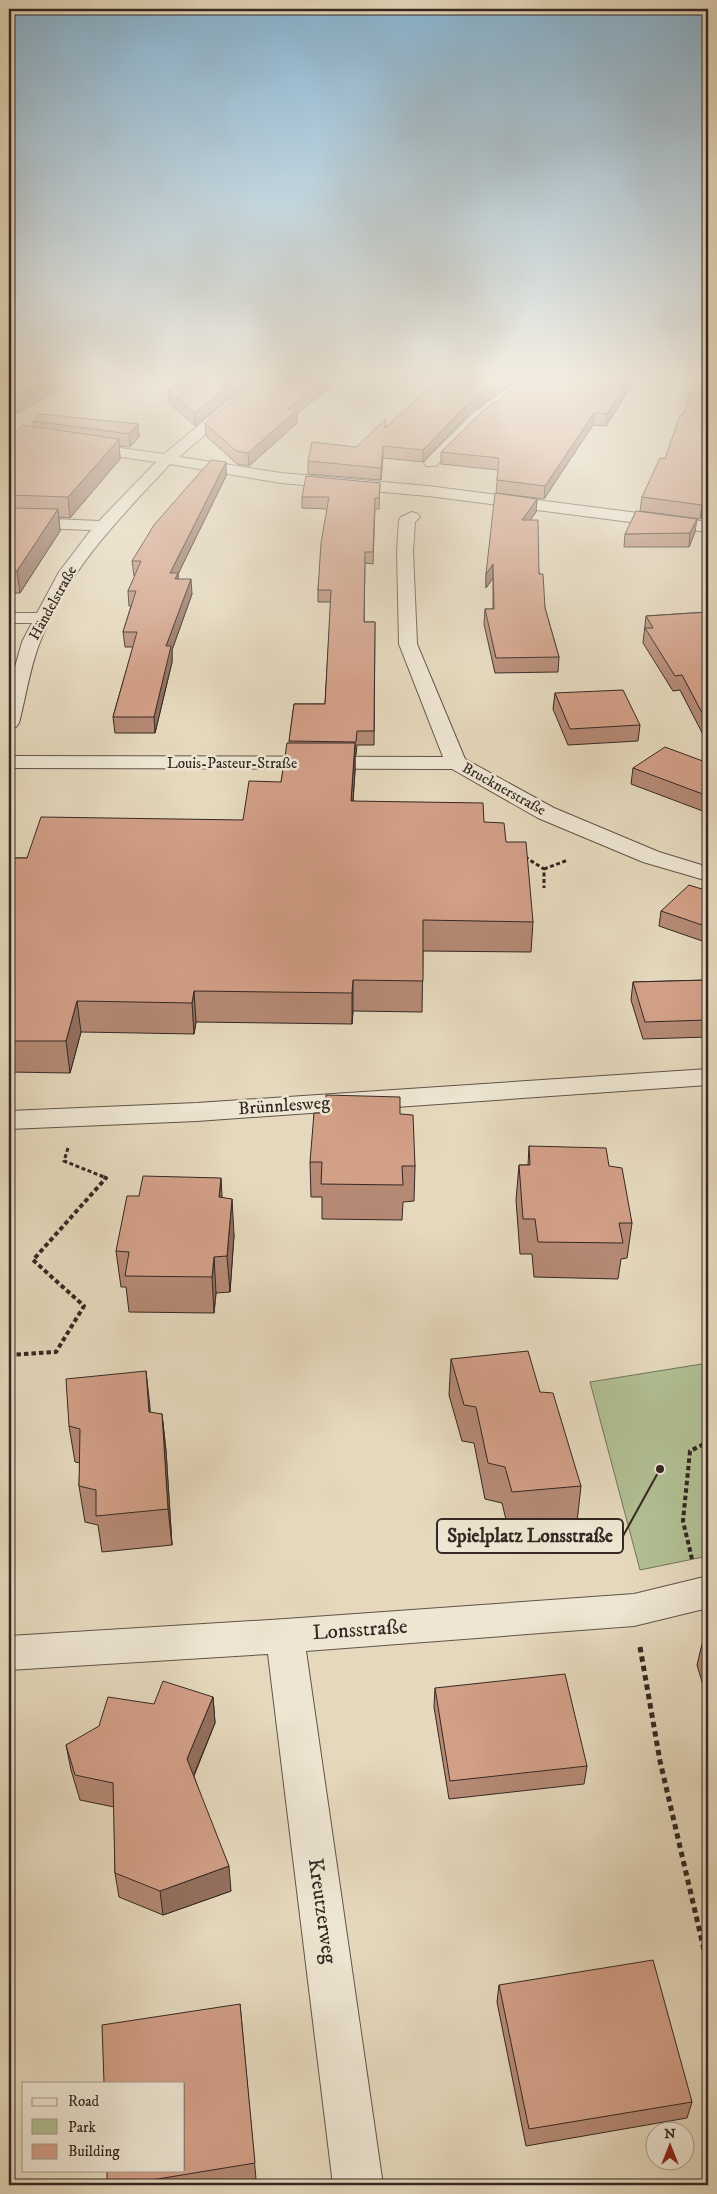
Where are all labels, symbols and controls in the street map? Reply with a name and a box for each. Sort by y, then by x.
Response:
street label: Händelstraße [25,563,81,643]
street label: Louis-Pasteur-Straße [167,754,297,773]
street label: Brucknerstraße [459,758,549,820]
street label: Brünnlesweg [237,1092,331,1120]
callout: Spielplatz Lonsstraße [437,1519,623,1553]
text: Spielplatz Lonsstraße [447,1525,613,1548]
street label: Lonsstraße [312,1614,409,1646]
street label: Kreutzerweg [302,1857,342,1966]
legend [22,2082,185,2172]
text: Road [68,2092,100,2111]
text: Park [68,2118,97,2137]
north arrow [644,2122,694,2172]
text: N [664,2125,676,2143]
text: Building [68,2142,120,2161]

